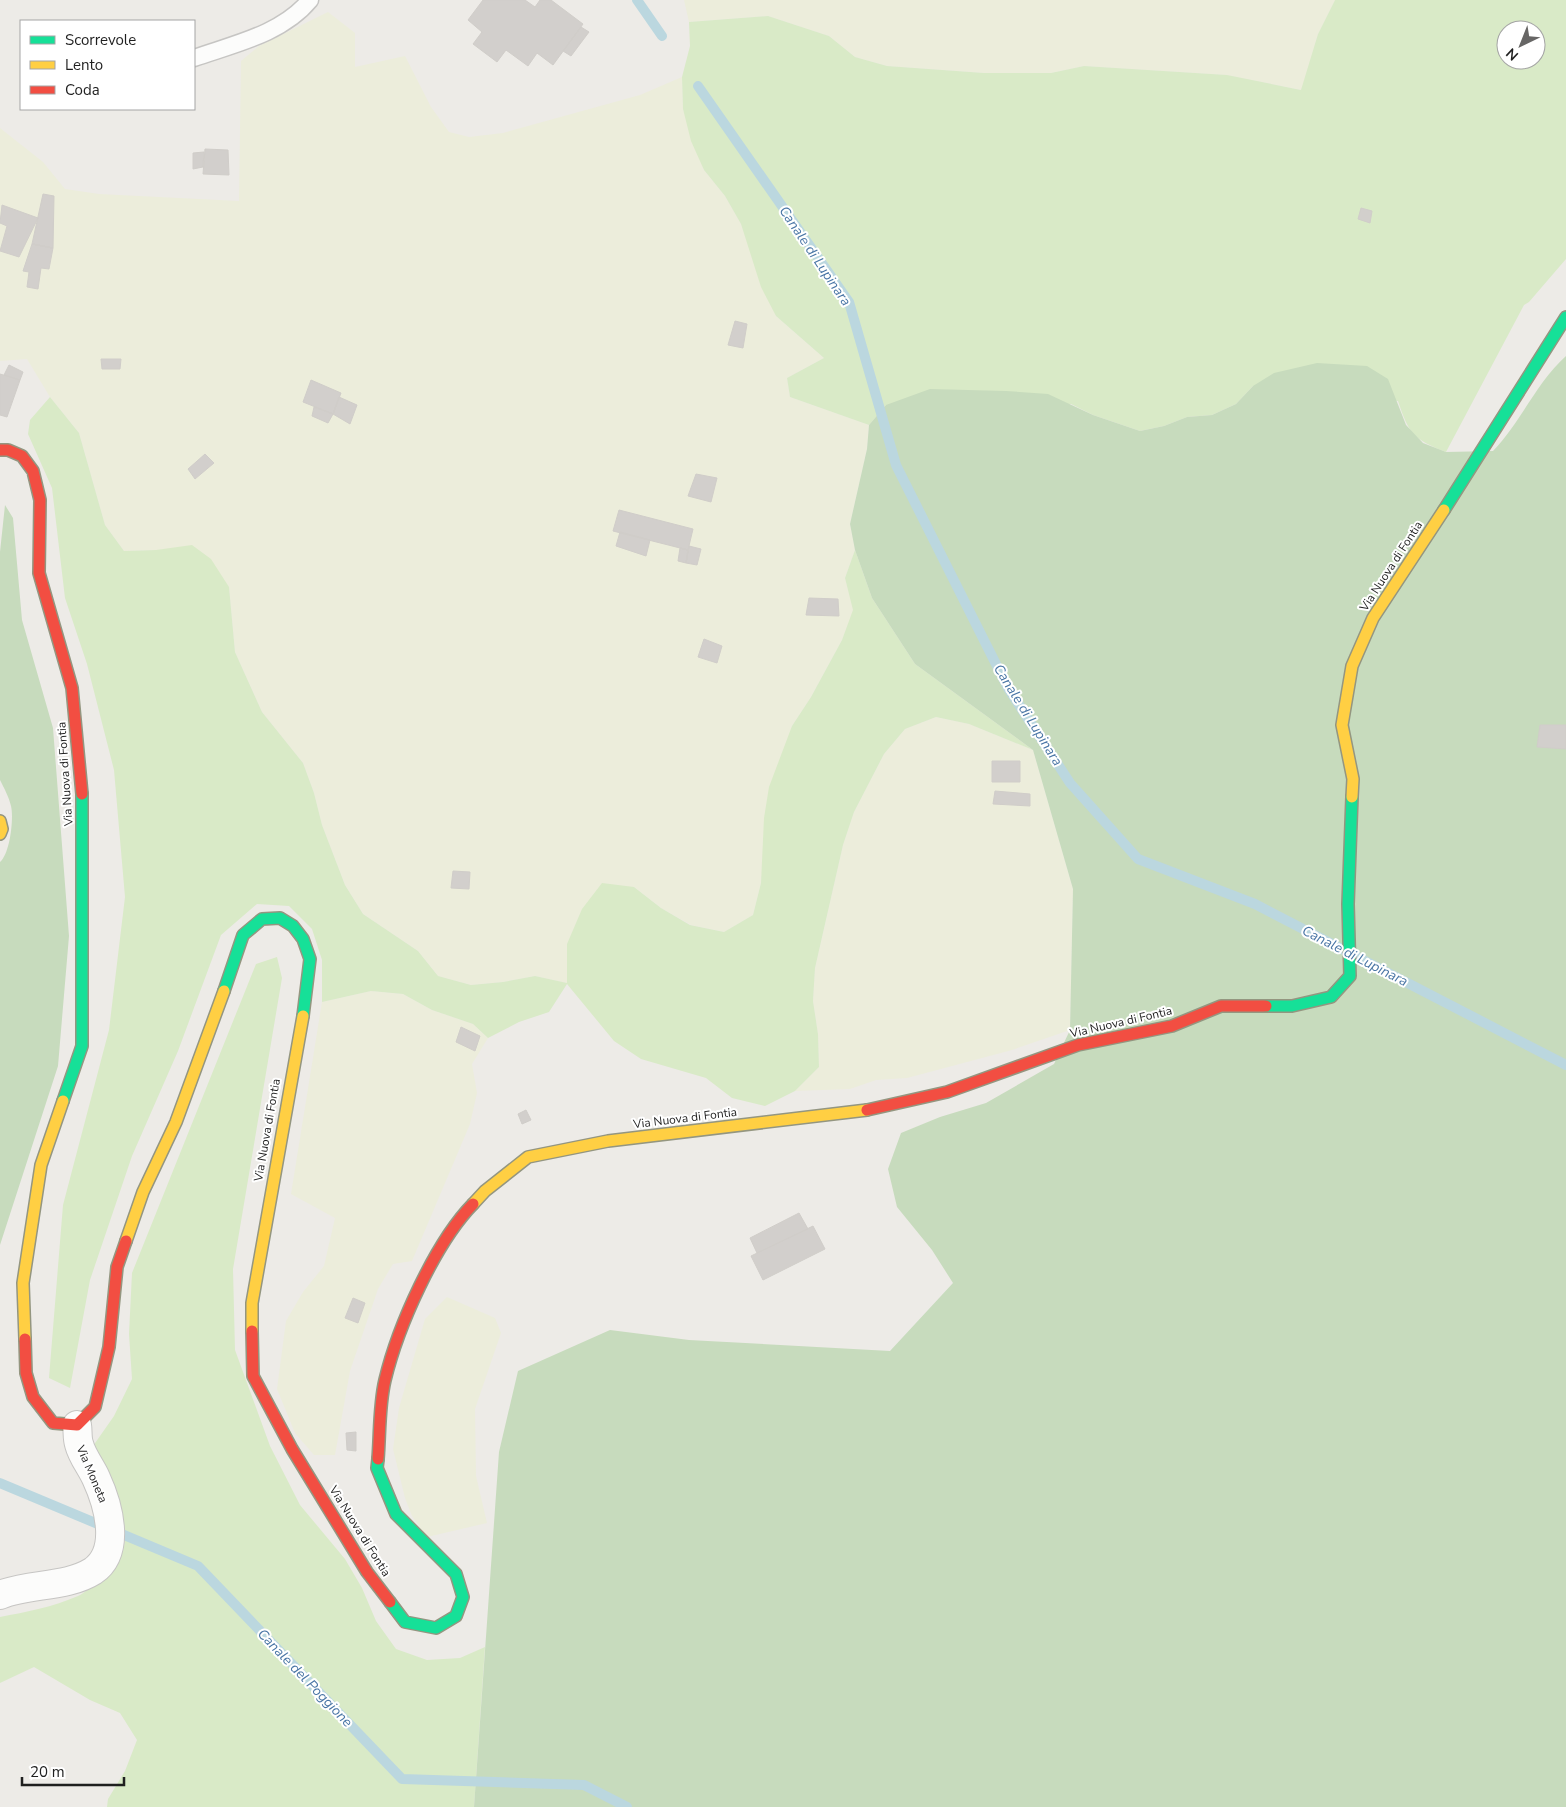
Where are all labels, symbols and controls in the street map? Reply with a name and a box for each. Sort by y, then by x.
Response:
legend [20,20,195,110]
north arrow [1496,20,1546,70]
text: Scorrevole [65,30,136,50]
text: N [1502,44,1523,65]
text: Lento [65,55,103,75]
text: Coda [65,80,100,100]
water label: Canale di Lupinara [775,202,855,310]
street label: Via Nuova di Fontia [1355,518,1426,615]
water label: Canale di Lupinara [989,661,1067,769]
street label: Via Nuova di Fontia [53,721,77,828]
water label: Canale di Lupinara [1299,921,1411,991]
street label: Via Nuova di Fontia [1067,1002,1174,1042]
street label: Via Nuova di Fontia [250,1077,284,1184]
street label: Via Nuova di Fontia [631,1104,738,1132]
street label: Via Moneta [72,1442,111,1505]
street label: Via Nuova di Fontia [325,1482,394,1579]
water label: Canale del Poggione [253,1625,357,1732]
scale bar [22,1754,125,1786]
text: 20 m [30,1762,65,1782]

